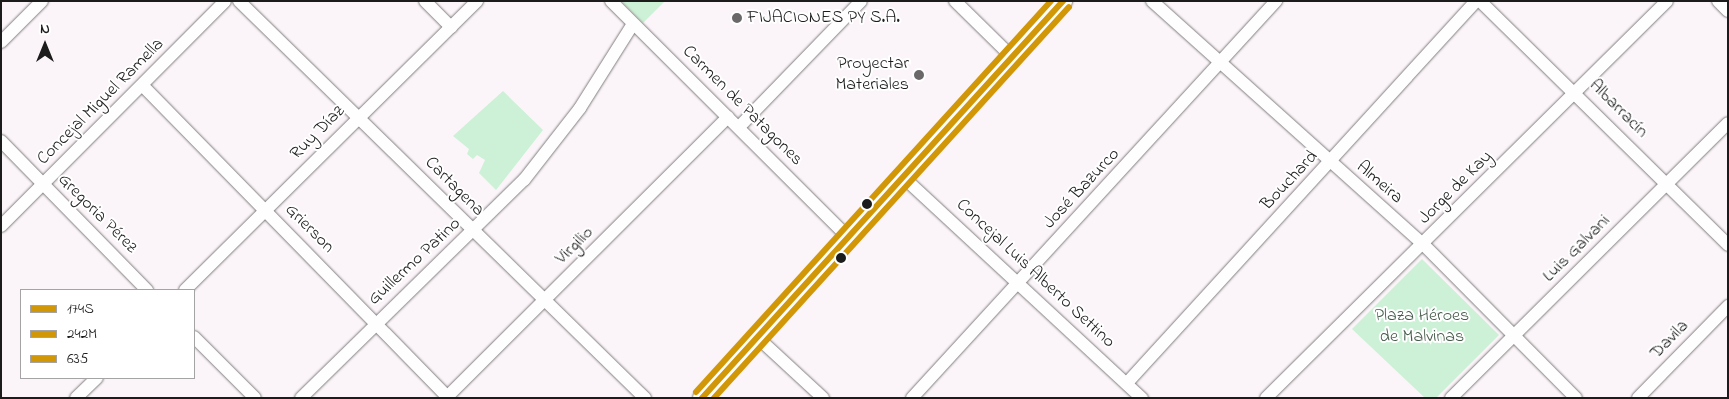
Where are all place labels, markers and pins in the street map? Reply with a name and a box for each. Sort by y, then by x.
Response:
place label: FIJACIONES PY S.A. [747,7,900,29]
marker: FIJACIONES PY S.A. [731,12,743,24]
place label: Proyectar Materiales [835,54,909,96]
marker: Proyectar Materiales [913,69,925,81]
unlabelled marker [862,199,872,209]
unlabelled marker [836,253,846,263]

